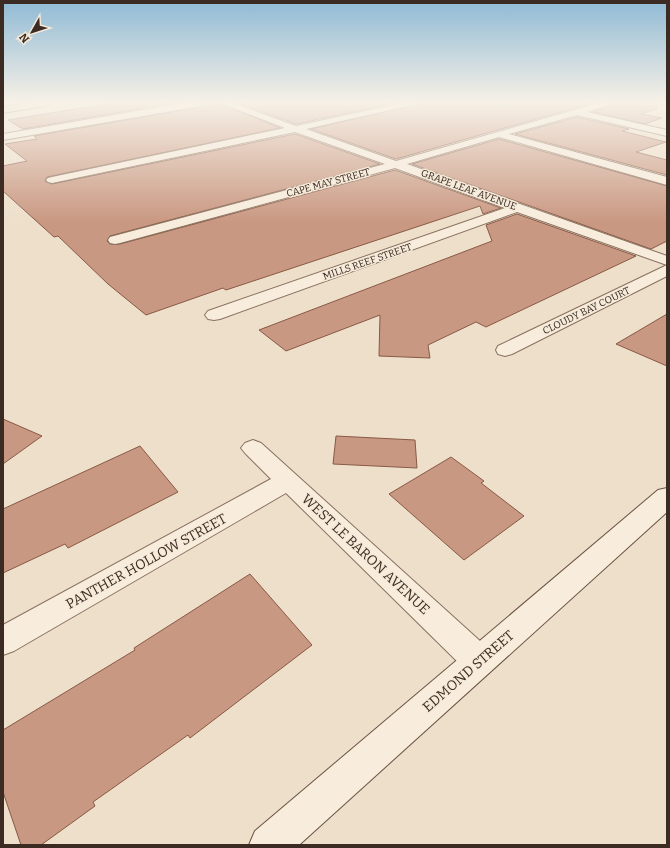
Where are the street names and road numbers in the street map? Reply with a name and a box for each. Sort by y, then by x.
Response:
street label: CAPE MAY STREET [285,166,371,200]
street label: GRAPE LEAF AVENUE [419,167,518,213]
street label: MILLS REEF STREET [321,241,414,283]
street label: CLOUDY BAY COURT [541,284,632,337]
street label: WEST LE BARON AVENUE [298,491,433,618]
street label: PANTHER HOLLOW STREET [63,510,230,613]
street label: EDMOND STREET [419,627,518,716]

